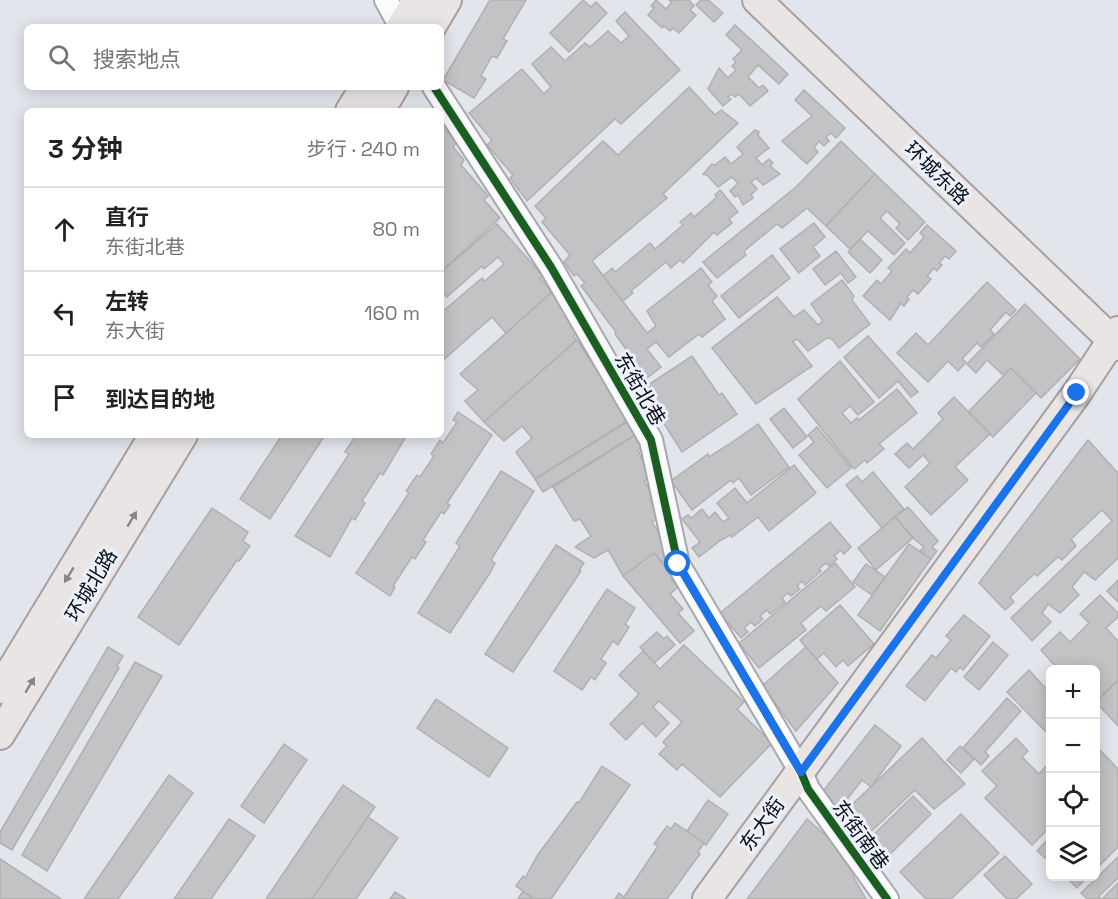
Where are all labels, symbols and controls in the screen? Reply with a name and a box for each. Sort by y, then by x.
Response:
search box [24,24,444,90]
icon: search [45,41,78,74]
text: 搜索地点 [93,45,181,73]
text: 3 分钟 [48,132,122,166]
text: 步行 · 240 m [307,136,420,162]
street label: 环城东路 [899,136,975,210]
text: 直行 [105,203,149,231]
icon: ahead [48,213,81,246]
text: 80 m [372,216,420,242]
text: 东街北巷 [105,234,185,260]
text: 左转 [105,287,149,315]
icon: left [48,297,81,330]
text: 160 m [364,300,420,326]
text: 东大街 [105,318,165,344]
street label: 东街北巷 [609,348,671,430]
route end [1063,379,1089,405]
icon: arrive [48,381,81,414]
text: 到达目的地 [105,385,215,413]
one-way arrow [126,511,137,527]
street label: 环城北路 [59,544,123,626]
route start [664,550,690,576]
one-way arrow [64,567,75,583]
map controls [1046,665,1100,881]
button: + [1046,665,1100,719]
one-way arrow [25,677,36,693]
button: − [1046,719,1100,773]
button: locate [1046,773,1100,827]
street label: 东大街 [734,792,790,856]
street label: 东街南巷 [827,795,895,875]
button: layers [1046,827,1100,881]

